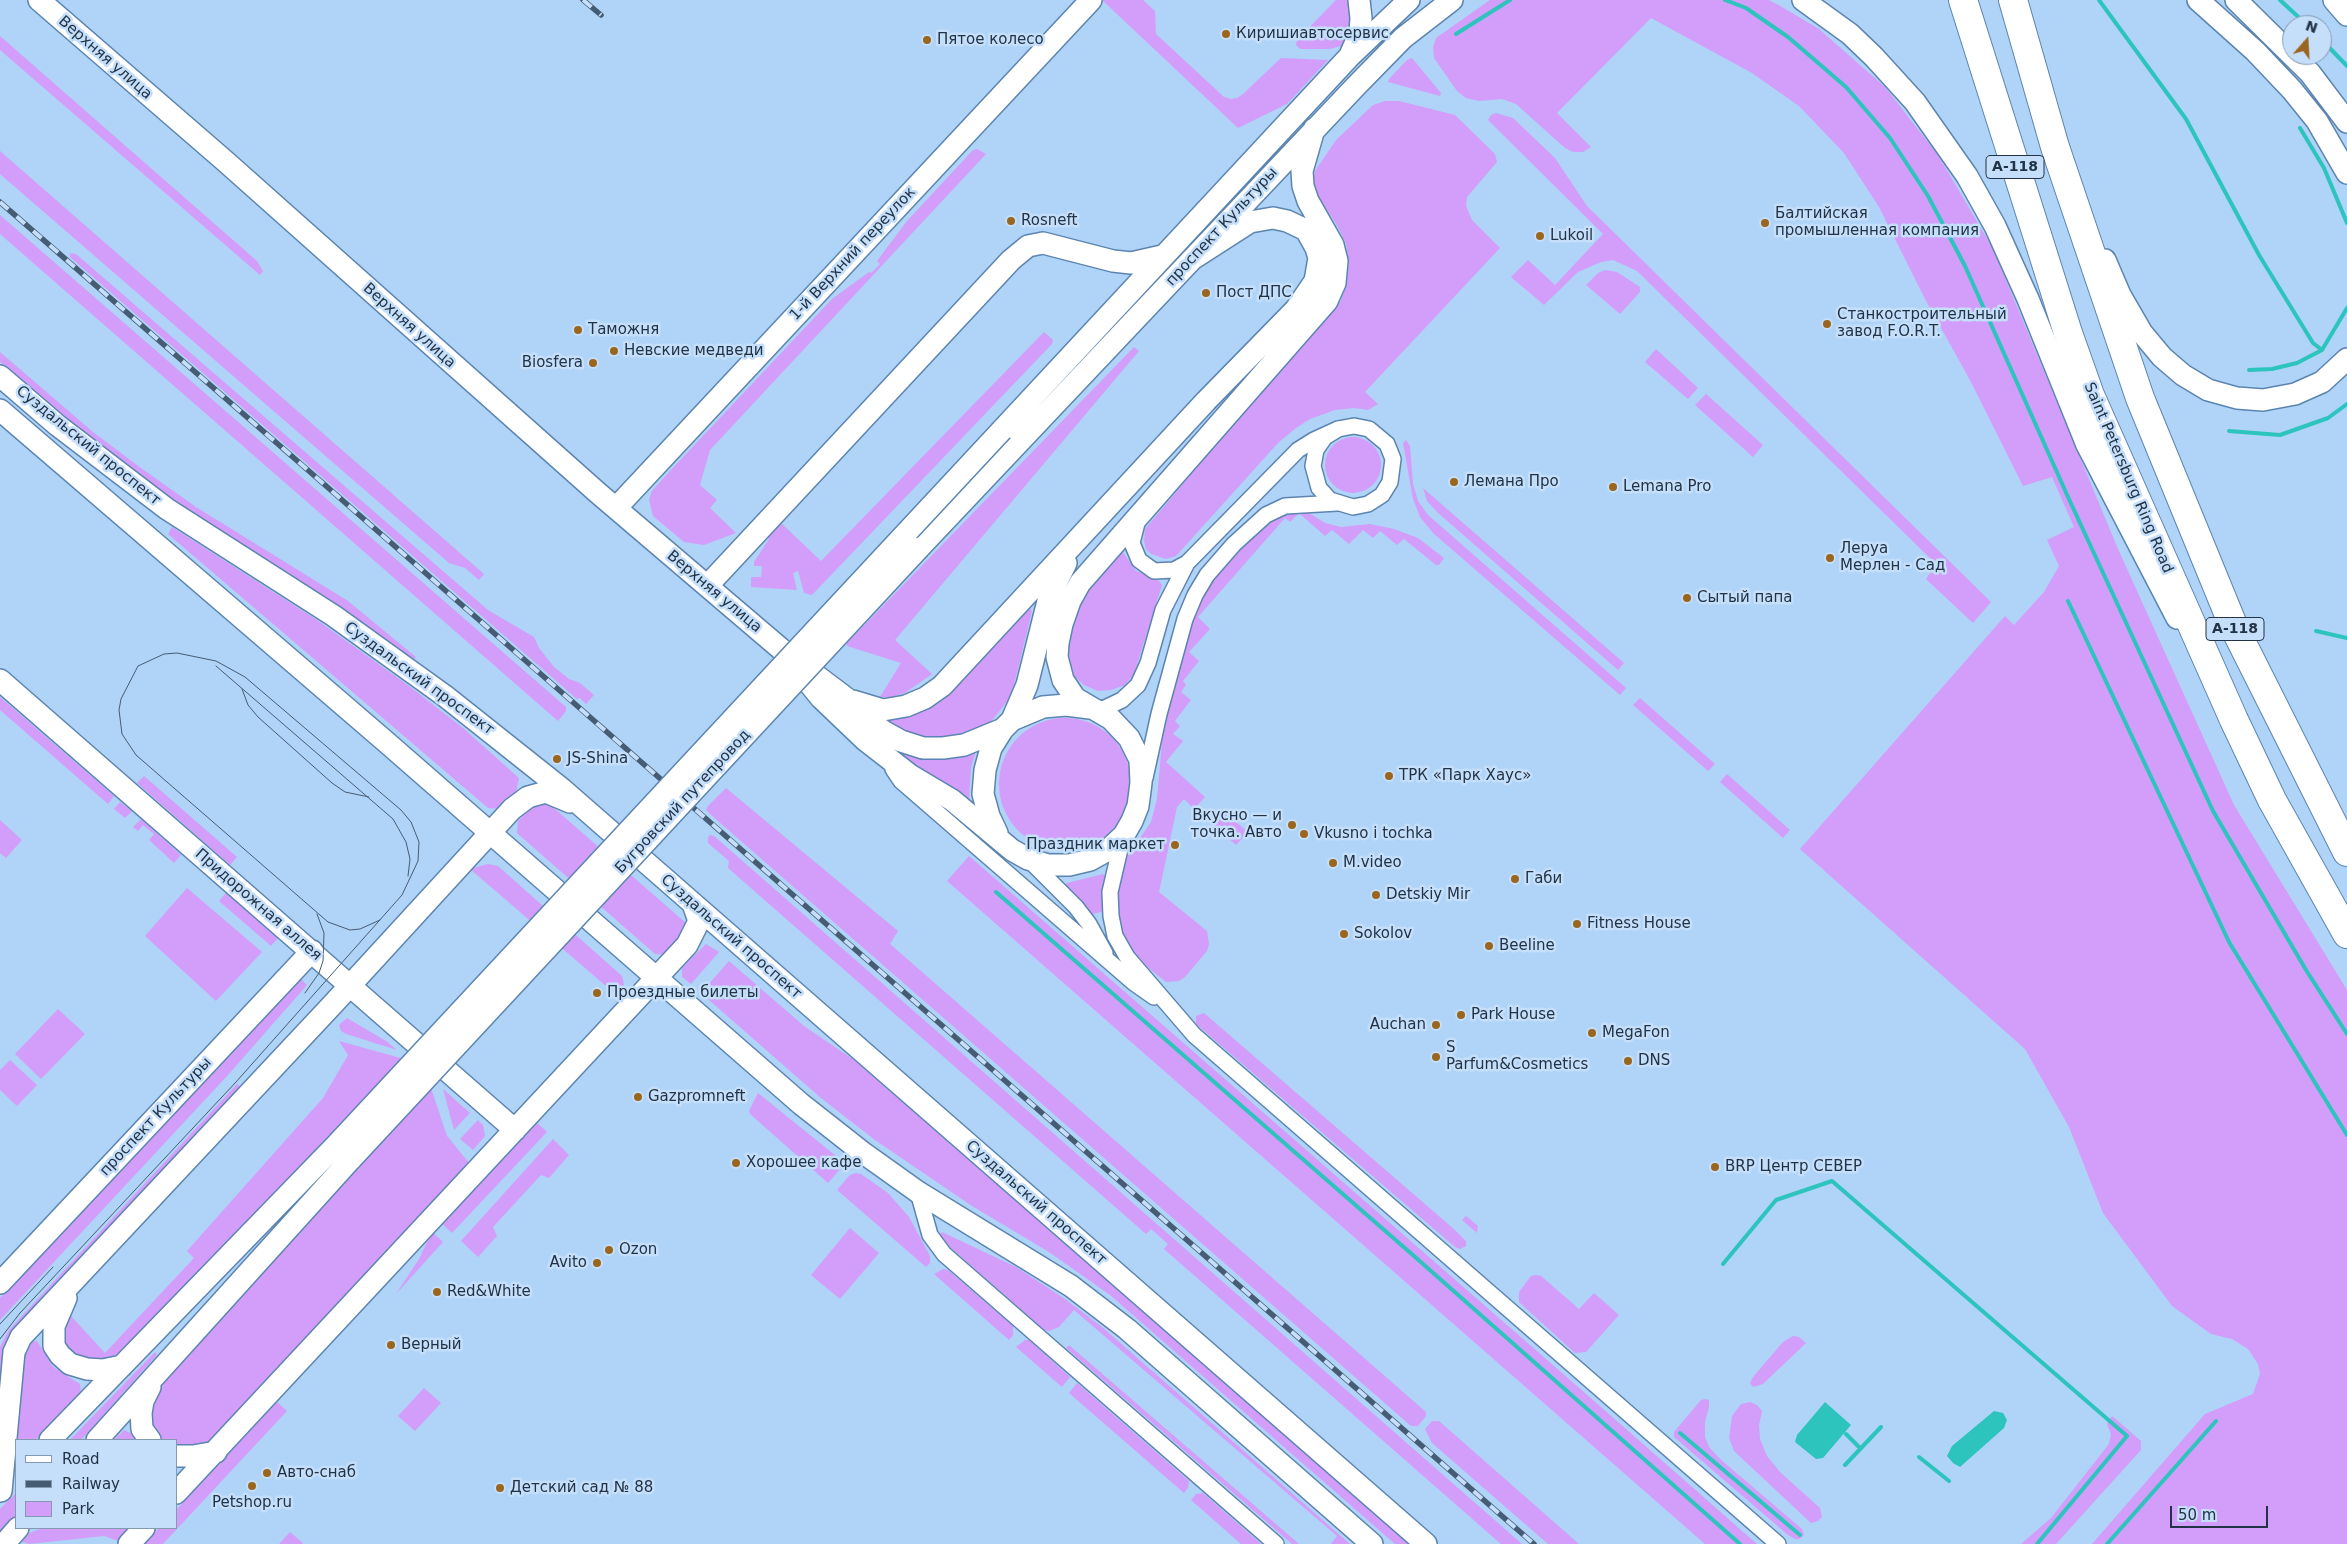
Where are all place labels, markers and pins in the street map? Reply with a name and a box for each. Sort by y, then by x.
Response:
place label: Киришиавтосервис [1236,25,1389,43]
marker: Киришиавтосервис [1220,28,1232,40]
place label: Пятое колесо [937,31,1044,49]
marker: Пятое колесо [921,34,933,46]
place label: Балтийская промышленная компания [1775,205,1979,240]
place label: Rosneft [1021,212,1077,230]
marker: Rosneft [1005,215,1017,227]
marker: Балтийская промышленная компания [1759,217,1771,229]
place label: Lukoil [1550,227,1593,245]
marker: Lukoil [1534,230,1546,242]
place label: Пост ДПС [1216,284,1292,302]
marker: Пост ДПС [1200,287,1212,299]
place label: Станкостроительный завод F.O.R.T. [1837,306,2007,341]
marker: Станкостроительный завод F.O.R.T. [1821,318,1833,330]
place label: Таможня [588,321,659,339]
marker: Таможня [572,324,584,336]
place label: Невские медведи [624,342,764,360]
marker: Невские медведи [608,345,620,357]
place label: Biosfera [522,354,583,372]
marker: Biosfera [587,357,599,369]
place label: Лемана Про [1464,473,1559,491]
marker: Лемана Про [1448,476,1460,488]
place label: Lemana Pro [1623,478,1711,496]
marker: Lemana Pro [1607,481,1619,493]
place label: Леруа Мерлен - Сад [1840,540,1945,575]
marker: Леруа Мерлен - Сад [1824,552,1836,564]
place label: Сытый папа [1697,589,1792,607]
marker: Сытый папа [1681,592,1693,604]
place label: JS-Shina [567,750,628,768]
marker: JS-Shina [551,753,563,765]
place label: ТРК «Парк Хаус» [1399,767,1531,785]
marker: ТРК «Парк Хаус» [1383,770,1395,782]
place label: Вкусно — и точка. Авто [1190,807,1282,842]
marker: Вкусно — и точка. Авто [1286,819,1298,831]
place label: Vkusno i tochka [1314,825,1433,843]
marker: Vkusno i tochka [1298,828,1310,840]
place label: Праздник маркет [1026,836,1165,854]
marker: Праздник маркет [1169,839,1181,851]
place label: M.video [1343,854,1402,872]
marker: M.video [1327,857,1339,869]
place label: Габи [1525,870,1562,888]
marker: Габи [1509,873,1521,885]
place label: Detskiy Mir [1386,886,1470,904]
marker: Detskiy Mir [1370,889,1382,901]
place label: Fitness House [1587,915,1691,933]
marker: Fitness House [1571,918,1583,930]
place label: Sokolov [1354,925,1412,943]
marker: Sokolov [1338,928,1350,940]
place label: Beeline [1499,937,1555,955]
marker: Beeline [1483,940,1495,952]
place label: Проездные билеты [607,984,759,1002]
marker: Проездные билеты [591,987,603,999]
place label: Park House [1471,1006,1555,1024]
marker: Park House [1455,1009,1467,1021]
place label: Auchan [1370,1016,1426,1034]
marker: Auchan [1430,1019,1442,1031]
place label: MegaFon [1602,1024,1670,1042]
marker: MegaFon [1586,1027,1598,1039]
place label: S Parfum&Cosmetics [1446,1039,1588,1074]
marker: S Parfum&Cosmetics [1430,1051,1442,1063]
place label: DNS [1638,1052,1670,1070]
marker: DNS [1622,1055,1634,1067]
place label: Gazpromneft [648,1088,745,1106]
marker: Gazpromneft [632,1091,644,1103]
place label: Хорошее кафе [746,1154,861,1172]
marker: Хорошее кафе [730,1157,742,1169]
place label: BRP Центр СЕВЕР [1725,1158,1862,1176]
marker: BRP Центр СЕВЕР [1709,1161,1721,1173]
place label: Ozon [619,1241,657,1259]
marker: Ozon [603,1244,615,1256]
place label: Avito [550,1254,587,1272]
marker: Avito [591,1257,603,1269]
place label: Red&White [447,1283,531,1301]
marker: Red&White [431,1286,443,1298]
place label: Верный [401,1336,461,1354]
marker: Верный [385,1339,397,1351]
place label: Авто-снаб [277,1464,356,1482]
marker: Авто-снаб [261,1467,273,1479]
place label: Детский сад № 88 [510,1479,653,1497]
marker: Petshop.ru [246,1480,258,1492]
marker: Детский сад № 88 [494,1482,506,1494]
place label: Petshop.ru [212,1494,292,1512]

